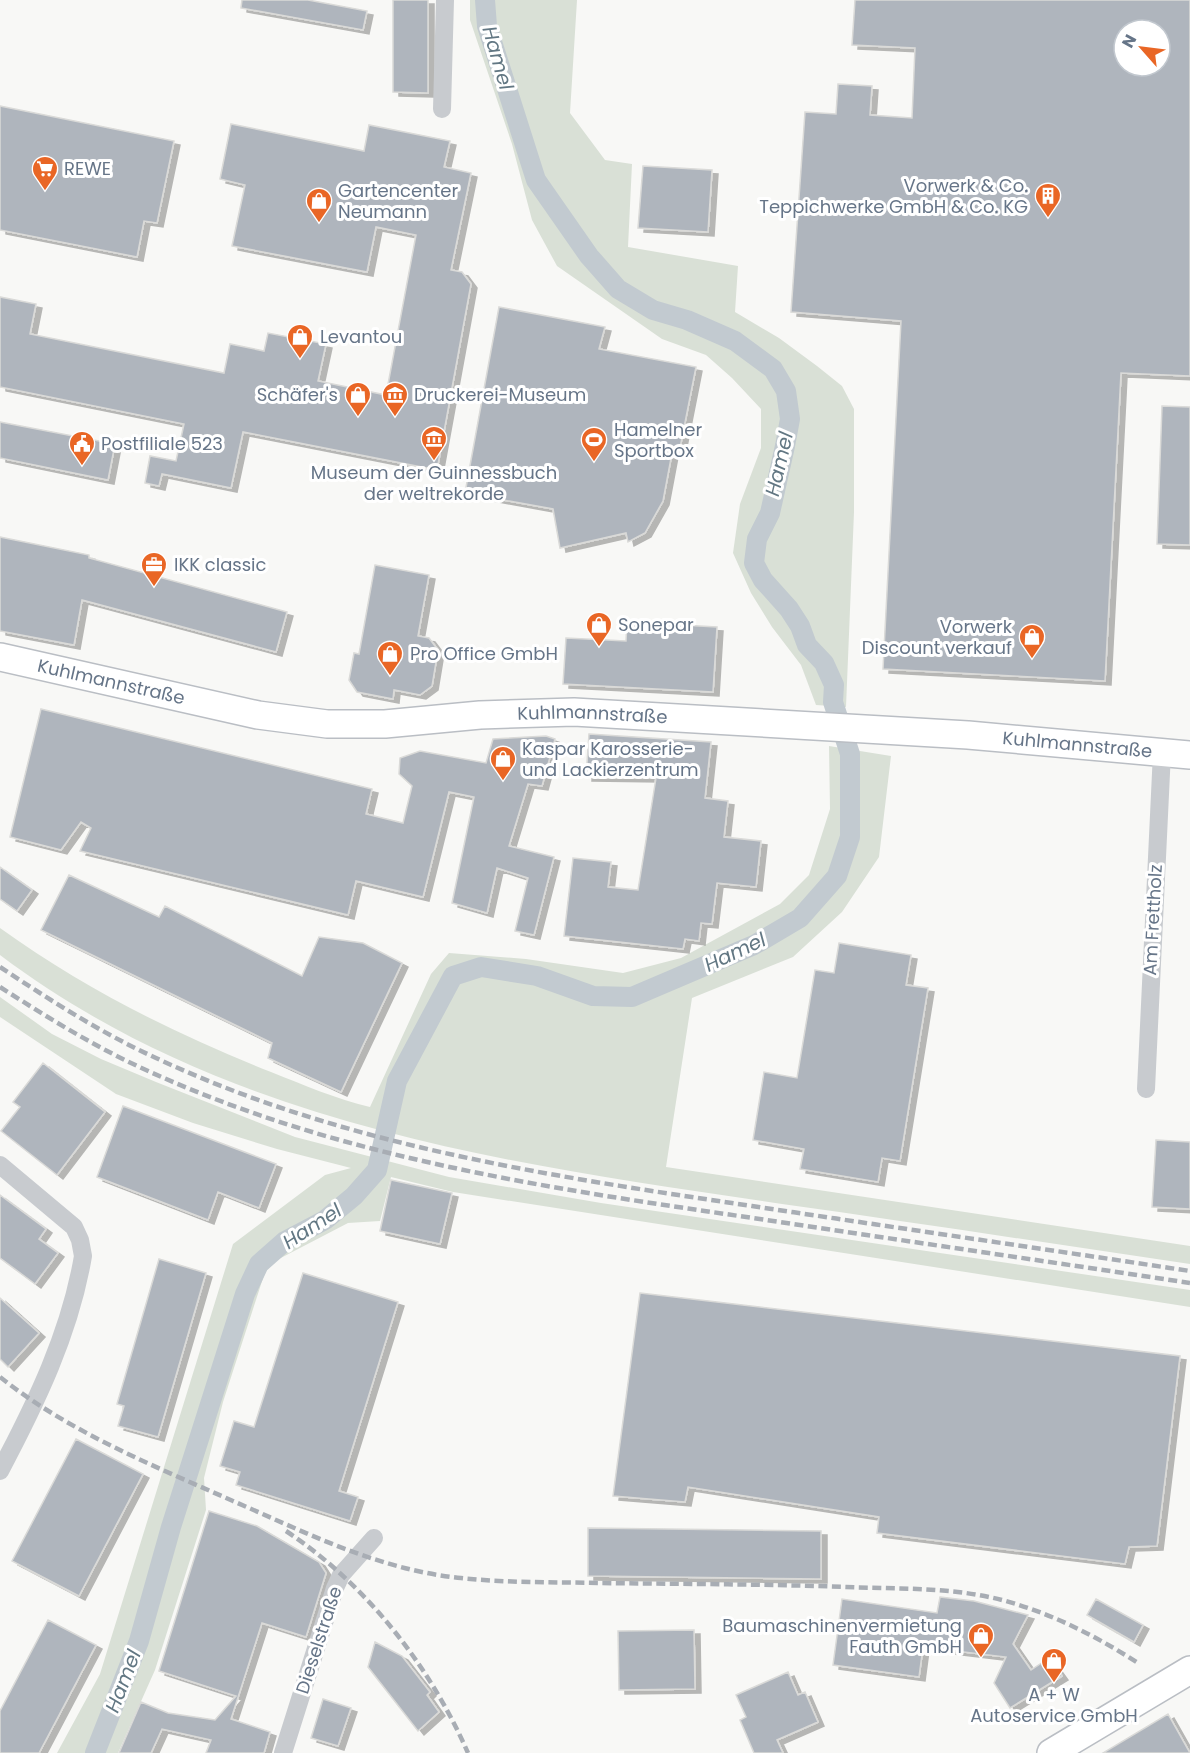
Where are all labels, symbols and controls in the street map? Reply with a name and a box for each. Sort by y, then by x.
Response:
north arrow [1112,18,1172,78]
water label: Hamel [476,23,520,93]
text: N [1116,30,1142,52]
supermarket icon: REWE [30,154,60,192]
place label: REWE [64,156,111,181]
place label: Vorwerk & Co. Teppichwerke GmbH & Co. KG [759,173,1028,219]
place label: Gartencenter Neumann [338,178,458,224]
building icon: Vorwerk & Co. Teppichwerke GmbH & Co. KG [1033,181,1063,219]
shop icon: Gartencenter Neumann [304,186,334,224]
shop icon: Levantou [285,322,315,360]
place label: Levantou [320,324,402,349]
shop icon: Schäfer's [343,380,373,418]
museum icon: Druckerei-Museum [380,380,410,418]
place label: Schäfer's [257,382,338,407]
place label: Druckerei-Museum [414,382,586,407]
place label: Hamelner Sportbox [614,417,702,463]
museum icon: Museum der Guinnessbuch der weltrekorde [419,424,449,462]
sports icon: Hamelner Sportbox [579,425,609,463]
public building icon: Postfiliale 523 [67,429,97,467]
water label: Hamel [758,429,800,499]
place label: Postfiliale 523 [101,431,223,456]
place label: Museum der Guinnessbuch der weltrekorde [311,460,557,506]
office icon: IKK classic [139,550,169,588]
place label: IKK classic [174,552,267,577]
shop icon: Sonepar [584,610,614,648]
place label: Sonepar [618,612,694,637]
place label: Vorwerk Discount verkauf [862,614,1013,660]
shop icon: Vorwerk Discount verkauf [1017,622,1047,660]
shop icon: Pro Office GmbH [375,639,405,677]
place label: Pro Office GmbH [410,641,558,666]
street label: Kuhlmannstraße [35,653,187,710]
street label: Kuhlmannstraße [517,699,668,729]
street label: Kuhlmannstraße [1001,725,1153,764]
place label: Kaspar Karosserie- und Lackierzentrum [522,736,699,782]
shop icon: Kaspar Karosserie- und Lackierzentrum [488,744,518,782]
street label: Am Frettholz [1137,864,1168,976]
water label: Hamel [700,925,771,978]
water label: Hamel [277,1196,347,1256]
street label: Dieselstraße [289,1583,348,1697]
place label: Baumaschinenvermietung Fauth GmbH [722,1613,962,1659]
shop icon: Baumaschinenvermietung Fauth GmbH [966,1621,996,1659]
water label: Hamel [98,1645,148,1716]
shop icon: A + W Autoservice GmbH [1039,1646,1069,1684]
place label: A + W Autoservice GmbH [970,1682,1138,1728]

